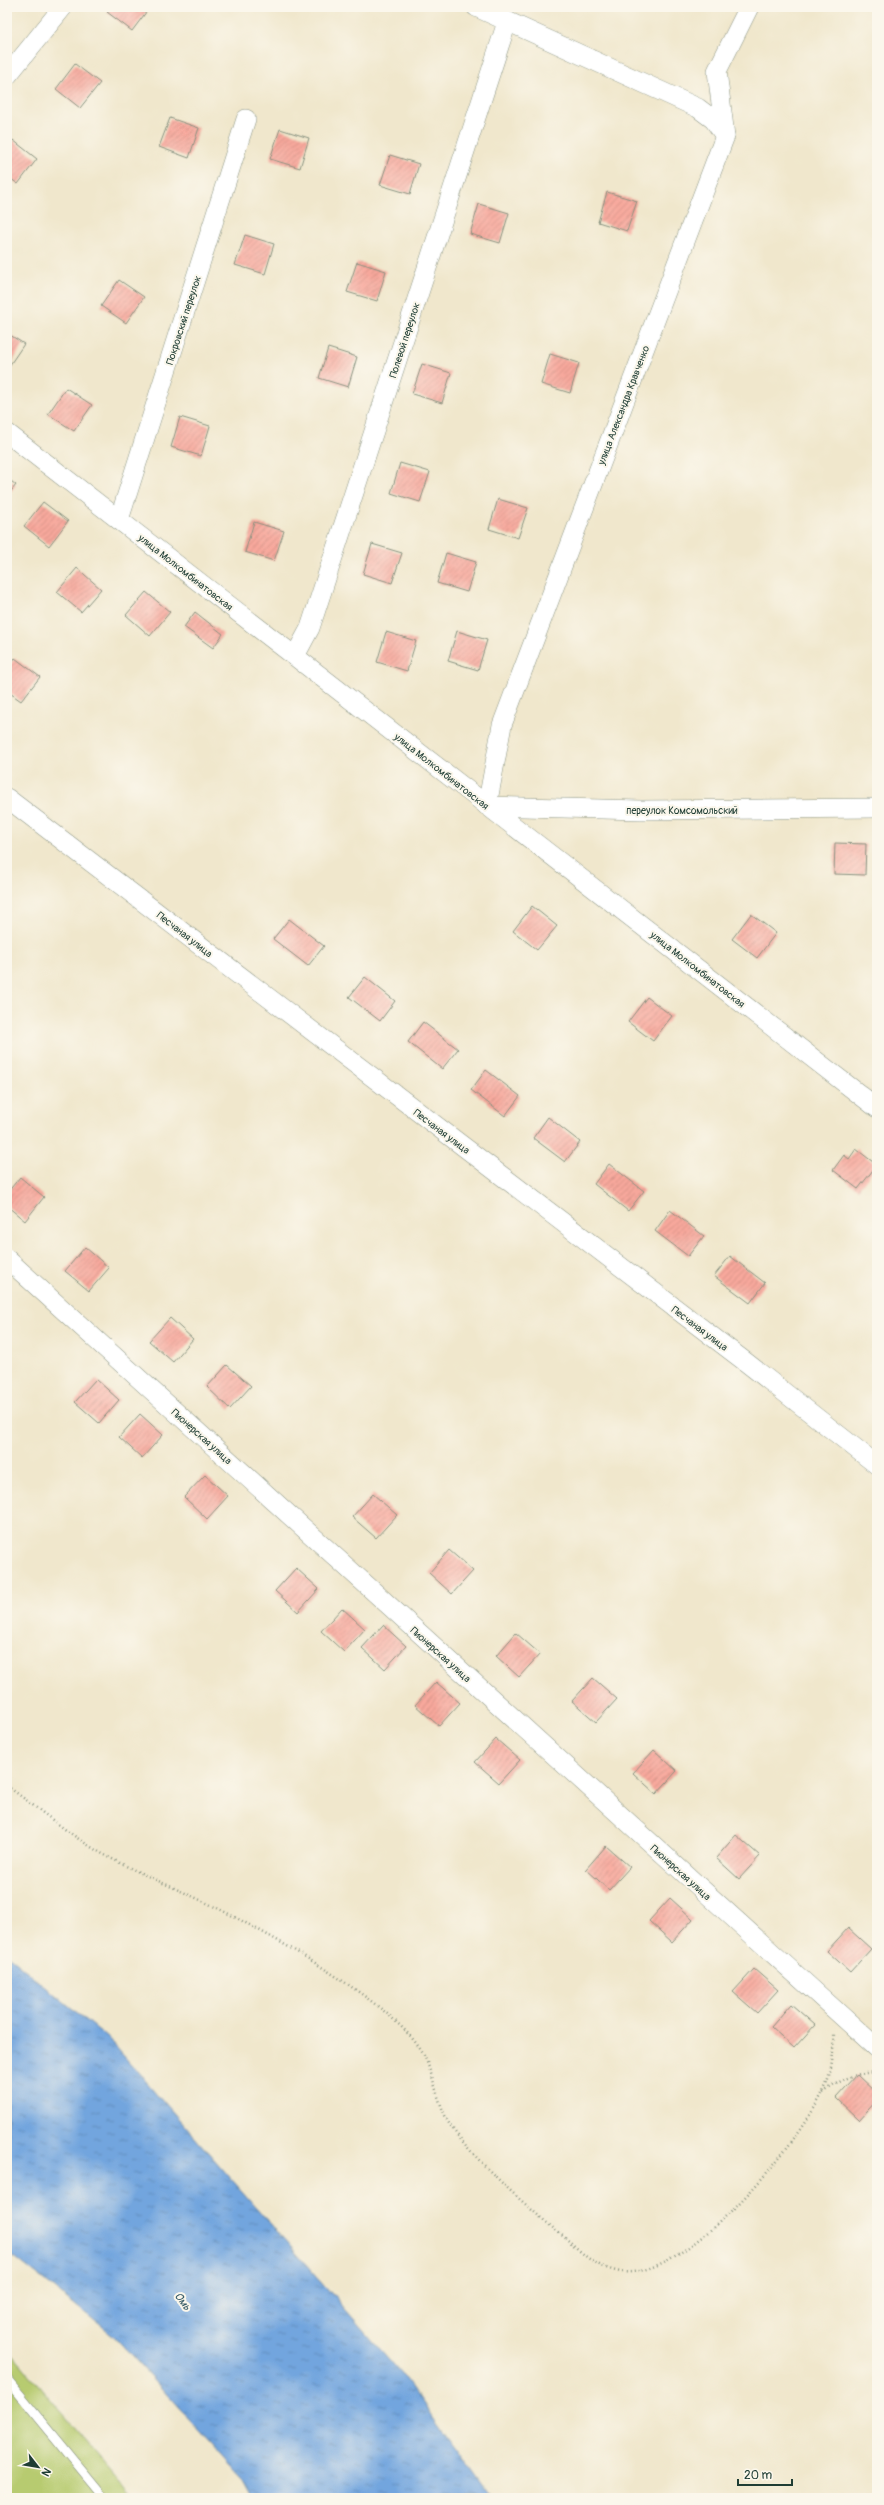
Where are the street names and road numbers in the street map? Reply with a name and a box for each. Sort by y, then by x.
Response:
street label: Покровский переулок [164,274,204,366]
street label: Полевой переулок [387,301,423,380]
street label: улица Александра Кравченко [595,343,652,468]
street label: улица Молкомбинатовская [135,532,235,614]
street label: улица Молкомбинатовская [391,731,491,813]
street label: переулок Комсомольский [626,805,738,817]
street label: Песчаная улица [154,909,215,960]
street label: улица Молкомбинатовская [647,929,747,1011]
street label: Песчаная улица [411,1107,472,1157]
street label: Песчаная улица [669,1304,730,1354]
street label: Пионерская улица [169,1406,234,1467]
street label: Пионерская улица [408,1624,473,1685]
street label: Пионерская улица [648,1842,713,1903]

